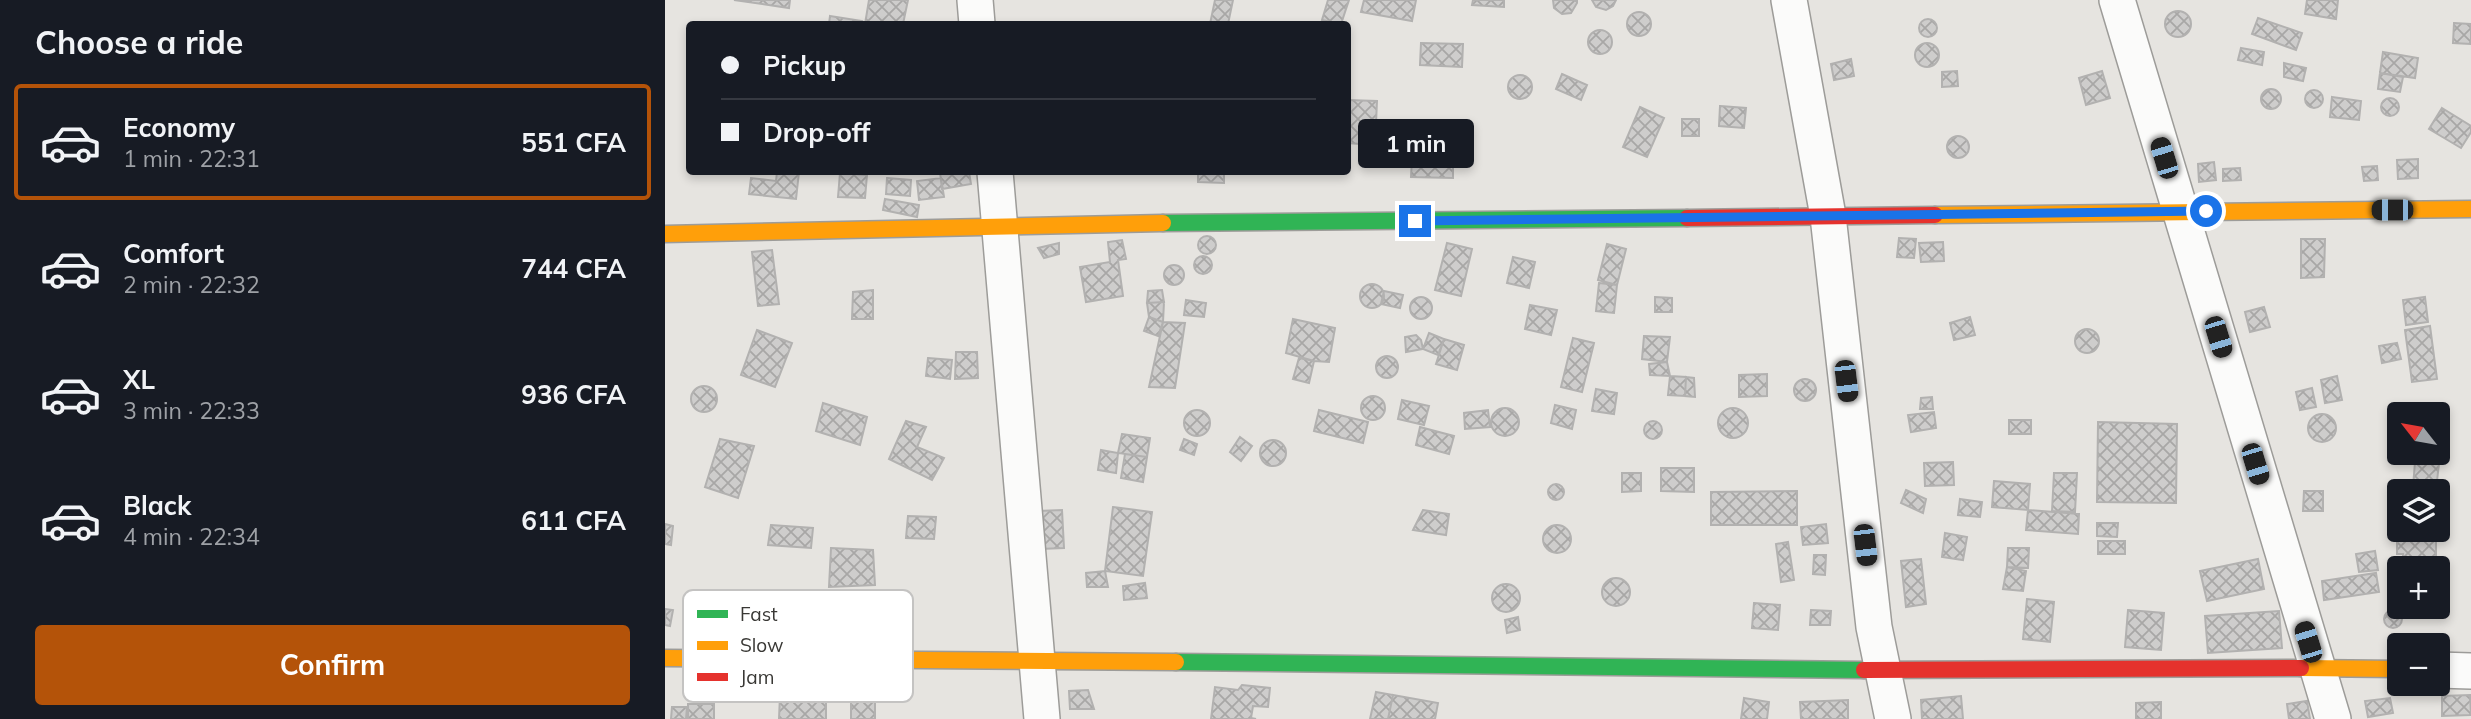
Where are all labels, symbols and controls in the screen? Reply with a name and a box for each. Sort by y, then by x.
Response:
text: Choose a ride [35,22,243,62]
text: Pickup [763,49,846,82]
icon: car [39,111,102,174]
text: Economy [123,111,235,144]
text: Drop-off [763,116,870,149]
callout: 1 min [1357,120,1473,168]
text: 551 CFA [521,126,626,159]
text: 1 min [1386,129,1446,158]
car [2148,135,2181,181]
text: 1 min · 22:31 [123,144,260,173]
route start [2190,195,2222,227]
car [2372,200,2414,221]
route end [1399,205,1431,237]
icon: car [39,237,102,300]
text: Comfort [123,237,224,270]
text: 744 CFA [521,252,626,285]
text: 2 min · 22:32 [123,270,260,299]
car [2202,314,2235,360]
car [1834,359,1859,403]
icon: car [39,363,102,426]
text: XL [123,363,155,396]
text: 936 CFA [521,378,626,411]
text: 3 min · 22:33 [123,396,260,425]
north arrow [2387,402,2450,466]
map controls [2387,402,2450,696]
car [2239,441,2272,487]
button: layers [2387,479,2450,542]
icon: car [39,489,102,552]
text: Black [123,489,191,522]
text: 611 CFA [521,504,626,537]
text: 4 min · 22:34 [123,522,260,551]
car [1853,523,1878,567]
button: + [2387,556,2450,619]
legend [683,590,913,702]
text: Fast [740,602,778,626]
car [2292,619,2325,665]
button: Confirm [35,625,630,705]
text: Slow [740,633,784,657]
button: − [2387,633,2450,696]
text: Jam [740,665,774,689]

